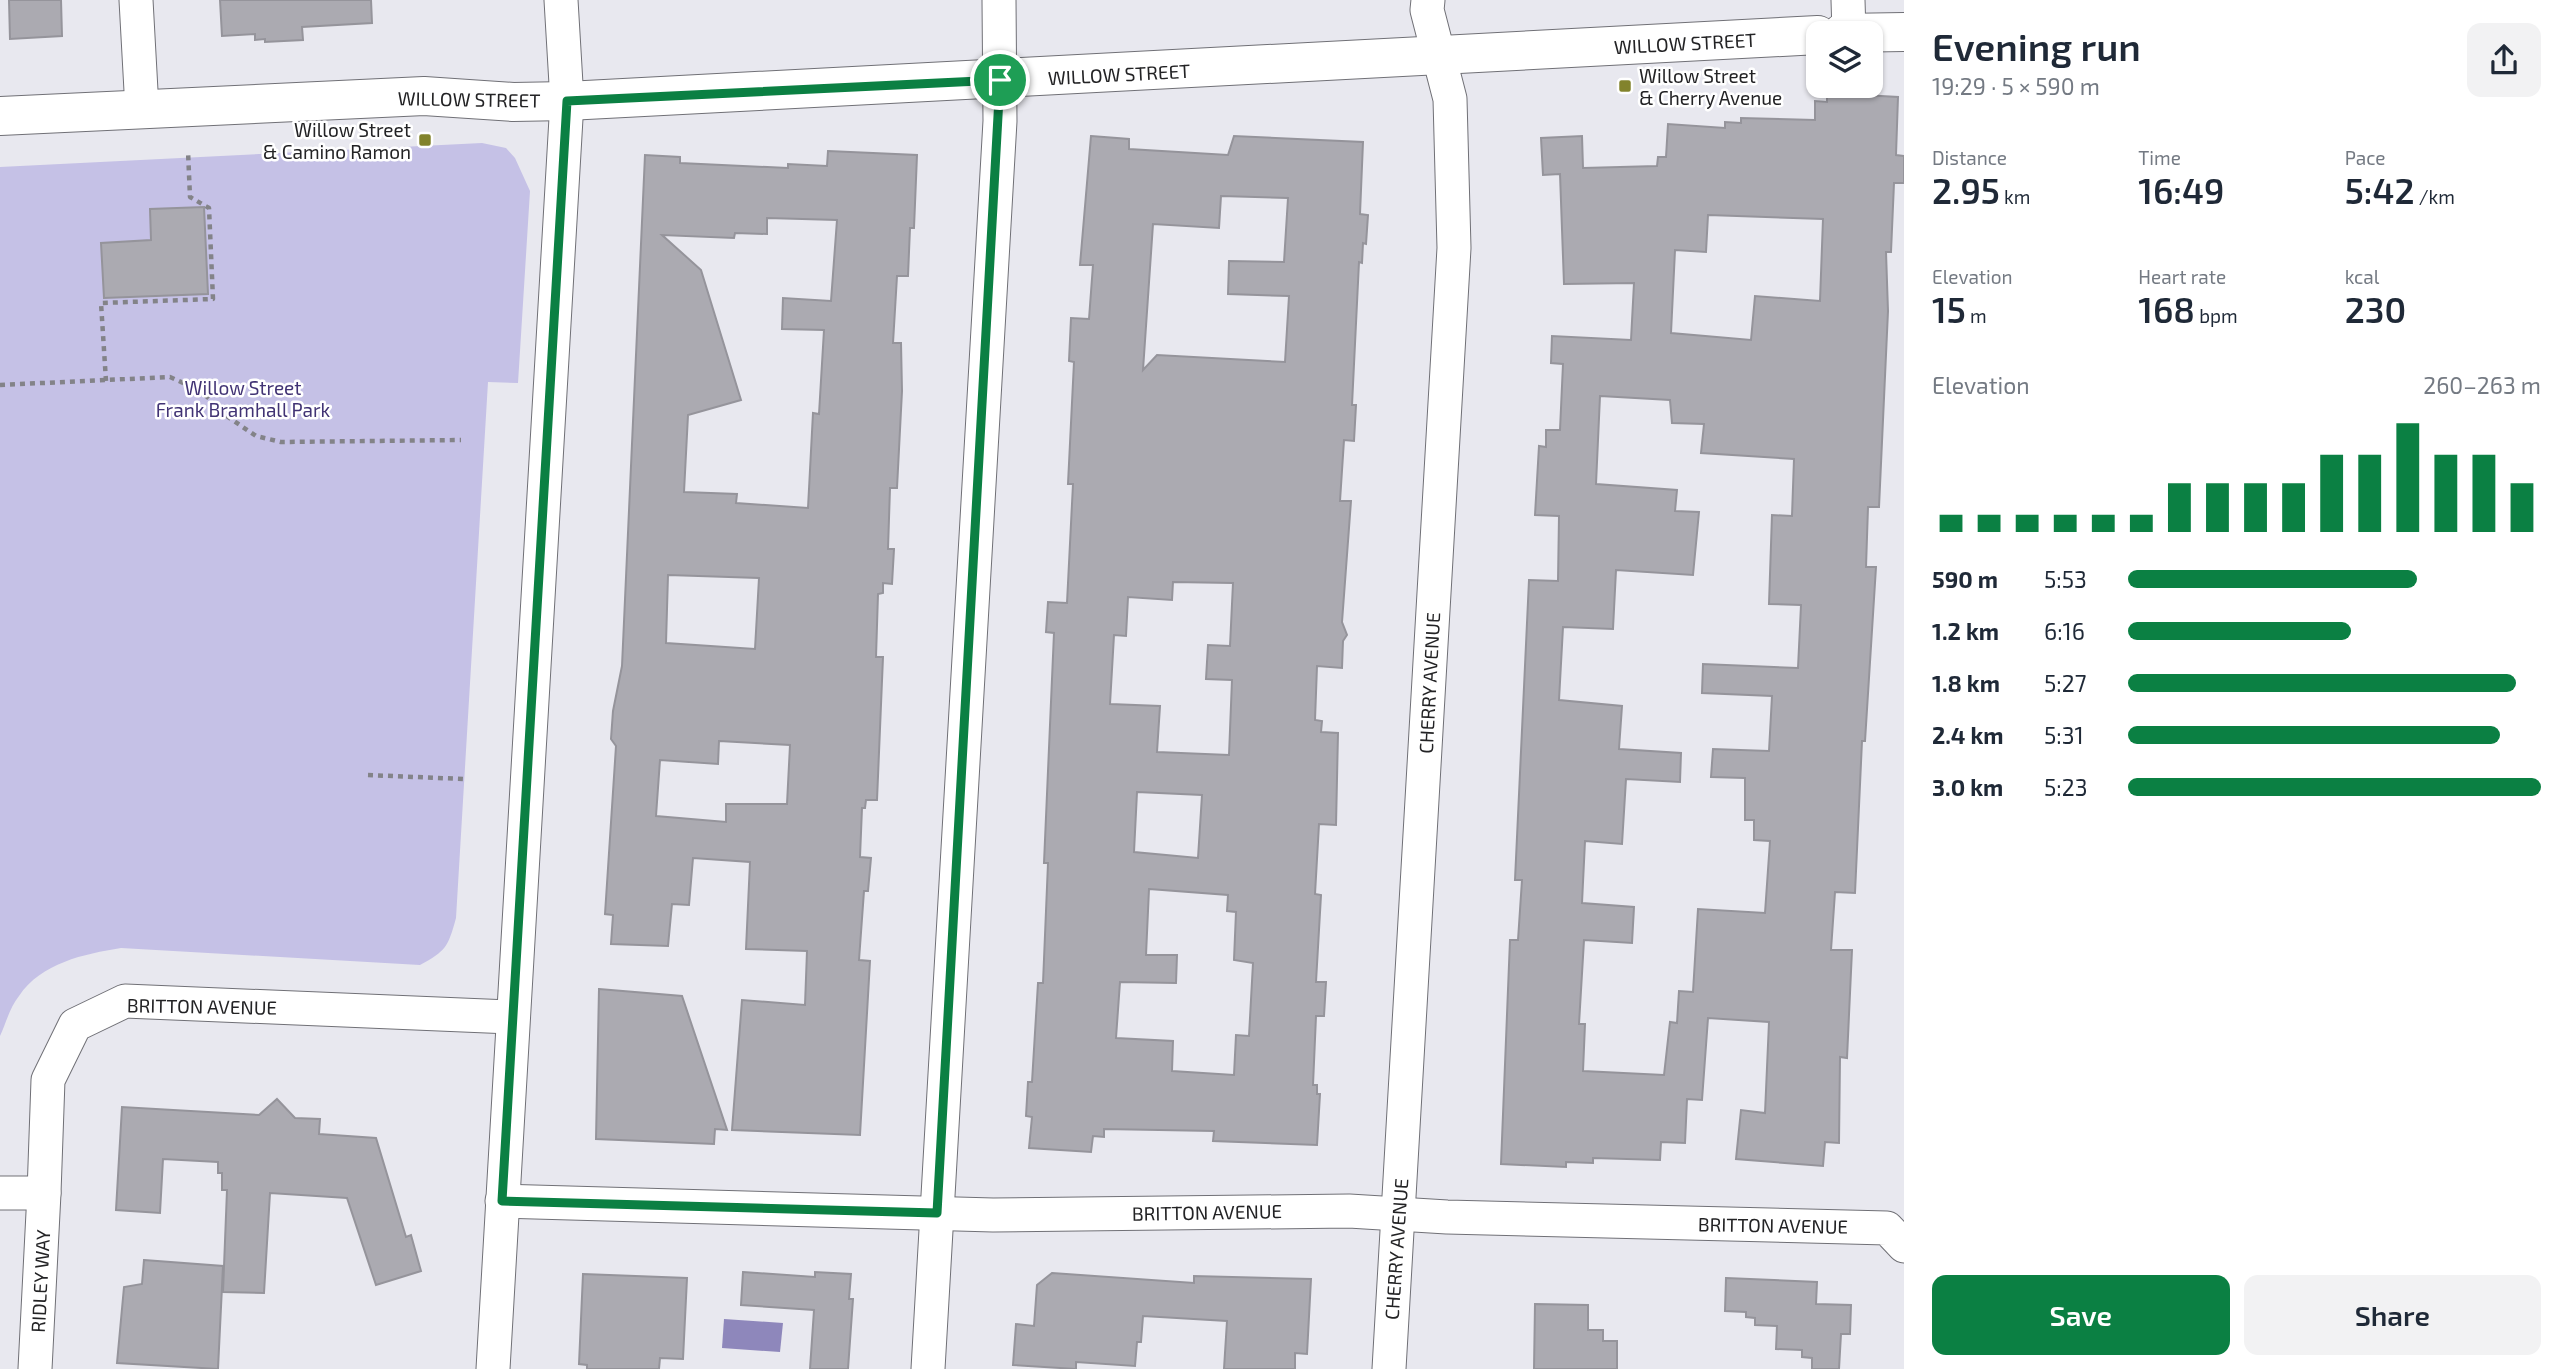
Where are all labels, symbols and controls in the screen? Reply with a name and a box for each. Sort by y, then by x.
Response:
map controls [1806,21,1883,98]
button: layers [1806,21,1883,98]
text: Evening run [1932,23,2141,69]
button: share [2467,23,2541,97]
street label: WILLOW STREET [1613,28,1757,58]
pin [970,50,1030,110]
street label: WILLOW STREET [1047,59,1191,89]
icon: arrive [981,61,1019,99]
place label: Willow Street & Cherry Avenue [1639,64,1782,109]
text: 19:29 · 5 × 590 m [1932,72,2100,100]
marker: Willow Street & Cherry Avenue [1617,78,1633,94]
street label: WILLOW STREET [397,86,541,112]
place label: Willow Street & Camino Ramon [263,118,411,163]
marker: Willow Street & Camino Ramon [417,132,433,148]
text: Distance [1932,146,2007,169]
text: Time [2138,146,2181,169]
text: Pace [2345,146,2386,169]
text: 2.95 [1932,169,2000,211]
text: 16:49 [2138,169,2224,211]
text: 5:42 [2345,169,2414,211]
text: km [2000,185,2030,208]
text: /km [2414,185,2455,208]
text: Elevation [1932,265,2013,288]
text: Heart rate [2138,265,2226,288]
text: kcal [2345,265,2379,288]
text: 15 [1932,288,1966,330]
text: 168 [2138,288,2195,330]
text: 230 [2345,288,2406,330]
text: m [1966,304,1987,327]
text: bpm [2195,304,2238,327]
text: Elevation [1932,371,2030,399]
text: 260–263 m [2423,371,2541,399]
park label: Willow Street Frank Bramhall Park [156,376,331,421]
text: 590 m [1932,565,1998,593]
text: 5:53 [2044,565,2087,593]
street label: CHERRY AVENUE [1414,612,1444,754]
text: 1.2 km [1932,617,1999,645]
text: 6:16 [2044,617,2085,645]
text: 1.8 km [1932,669,2000,697]
text: 5:27 [2044,669,2086,697]
text: 2.4 km [1932,721,2004,749]
text: 5:31 [2044,721,2084,749]
text: 3.0 km [1932,773,2003,801]
text: 5:23 [2044,773,2087,801]
street label: BRITTON AVENUE [127,993,277,1019]
street label: CHERRY AVENUE [1380,1178,1412,1320]
street label: BRITTON AVENUE [1132,1199,1282,1225]
street label: BRITTON AVENUE [1698,1212,1848,1238]
street label: RIDLEY WAY [26,1229,54,1333]
button: Save [1932,1275,2230,1355]
button: Share [2244,1275,2541,1355]

